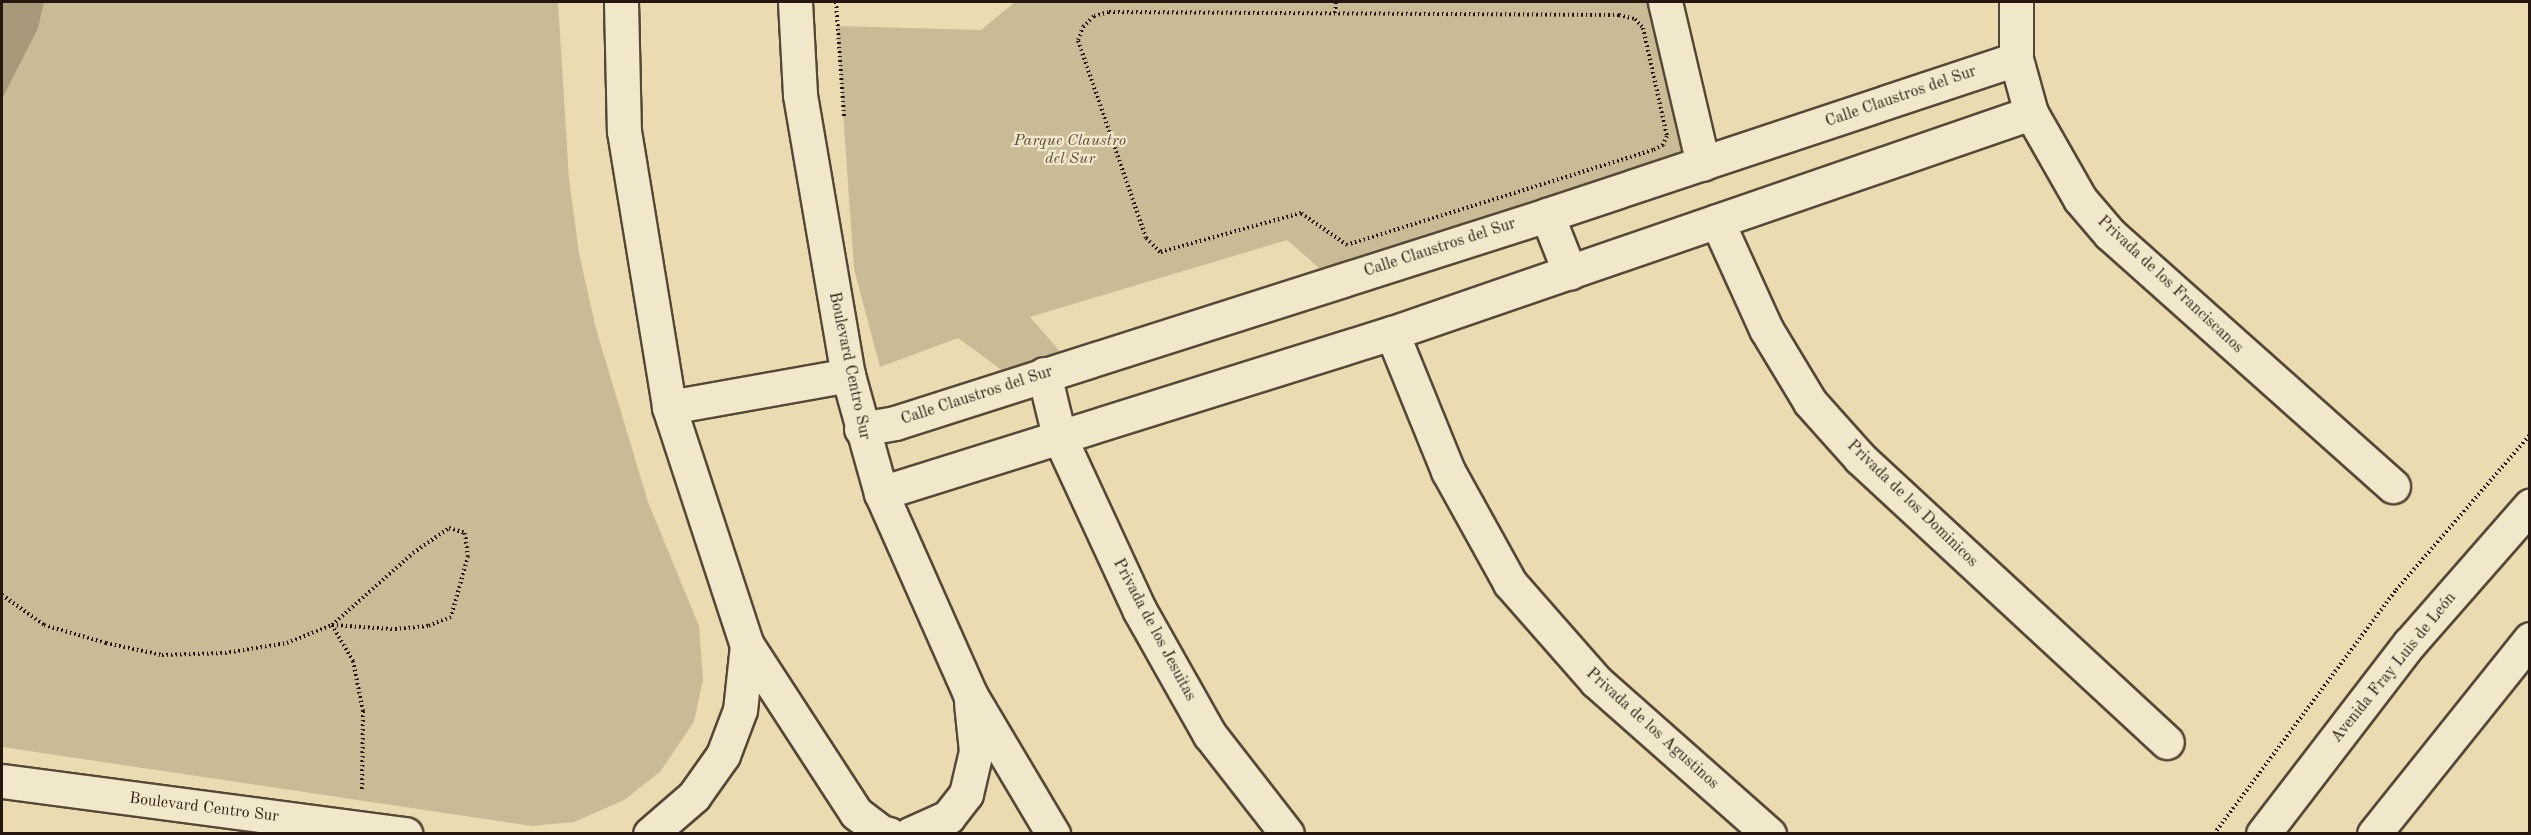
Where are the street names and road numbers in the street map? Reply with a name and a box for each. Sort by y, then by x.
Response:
street label: Calle Claustros del Sur [1823,62,1979,132]
street label: Privada de los Franciscanos [2093,212,2247,358]
street label: Calle Claustros del Sur [1362,214,1518,282]
street label: Boulevard Centro Sur [824,290,874,442]
street label: Calle Claustros del Sur [899,362,1055,430]
street label: Privada de los Dominicos [1843,436,1981,572]
street label: Privada de los Jesuitas [1108,556,1200,704]
street label: Avenida Fray Luis de León [2327,589,2461,747]
street label: Privada de los Agustinos [1582,664,1722,794]
street label: Boulevard Centro Sur [128,789,280,827]

